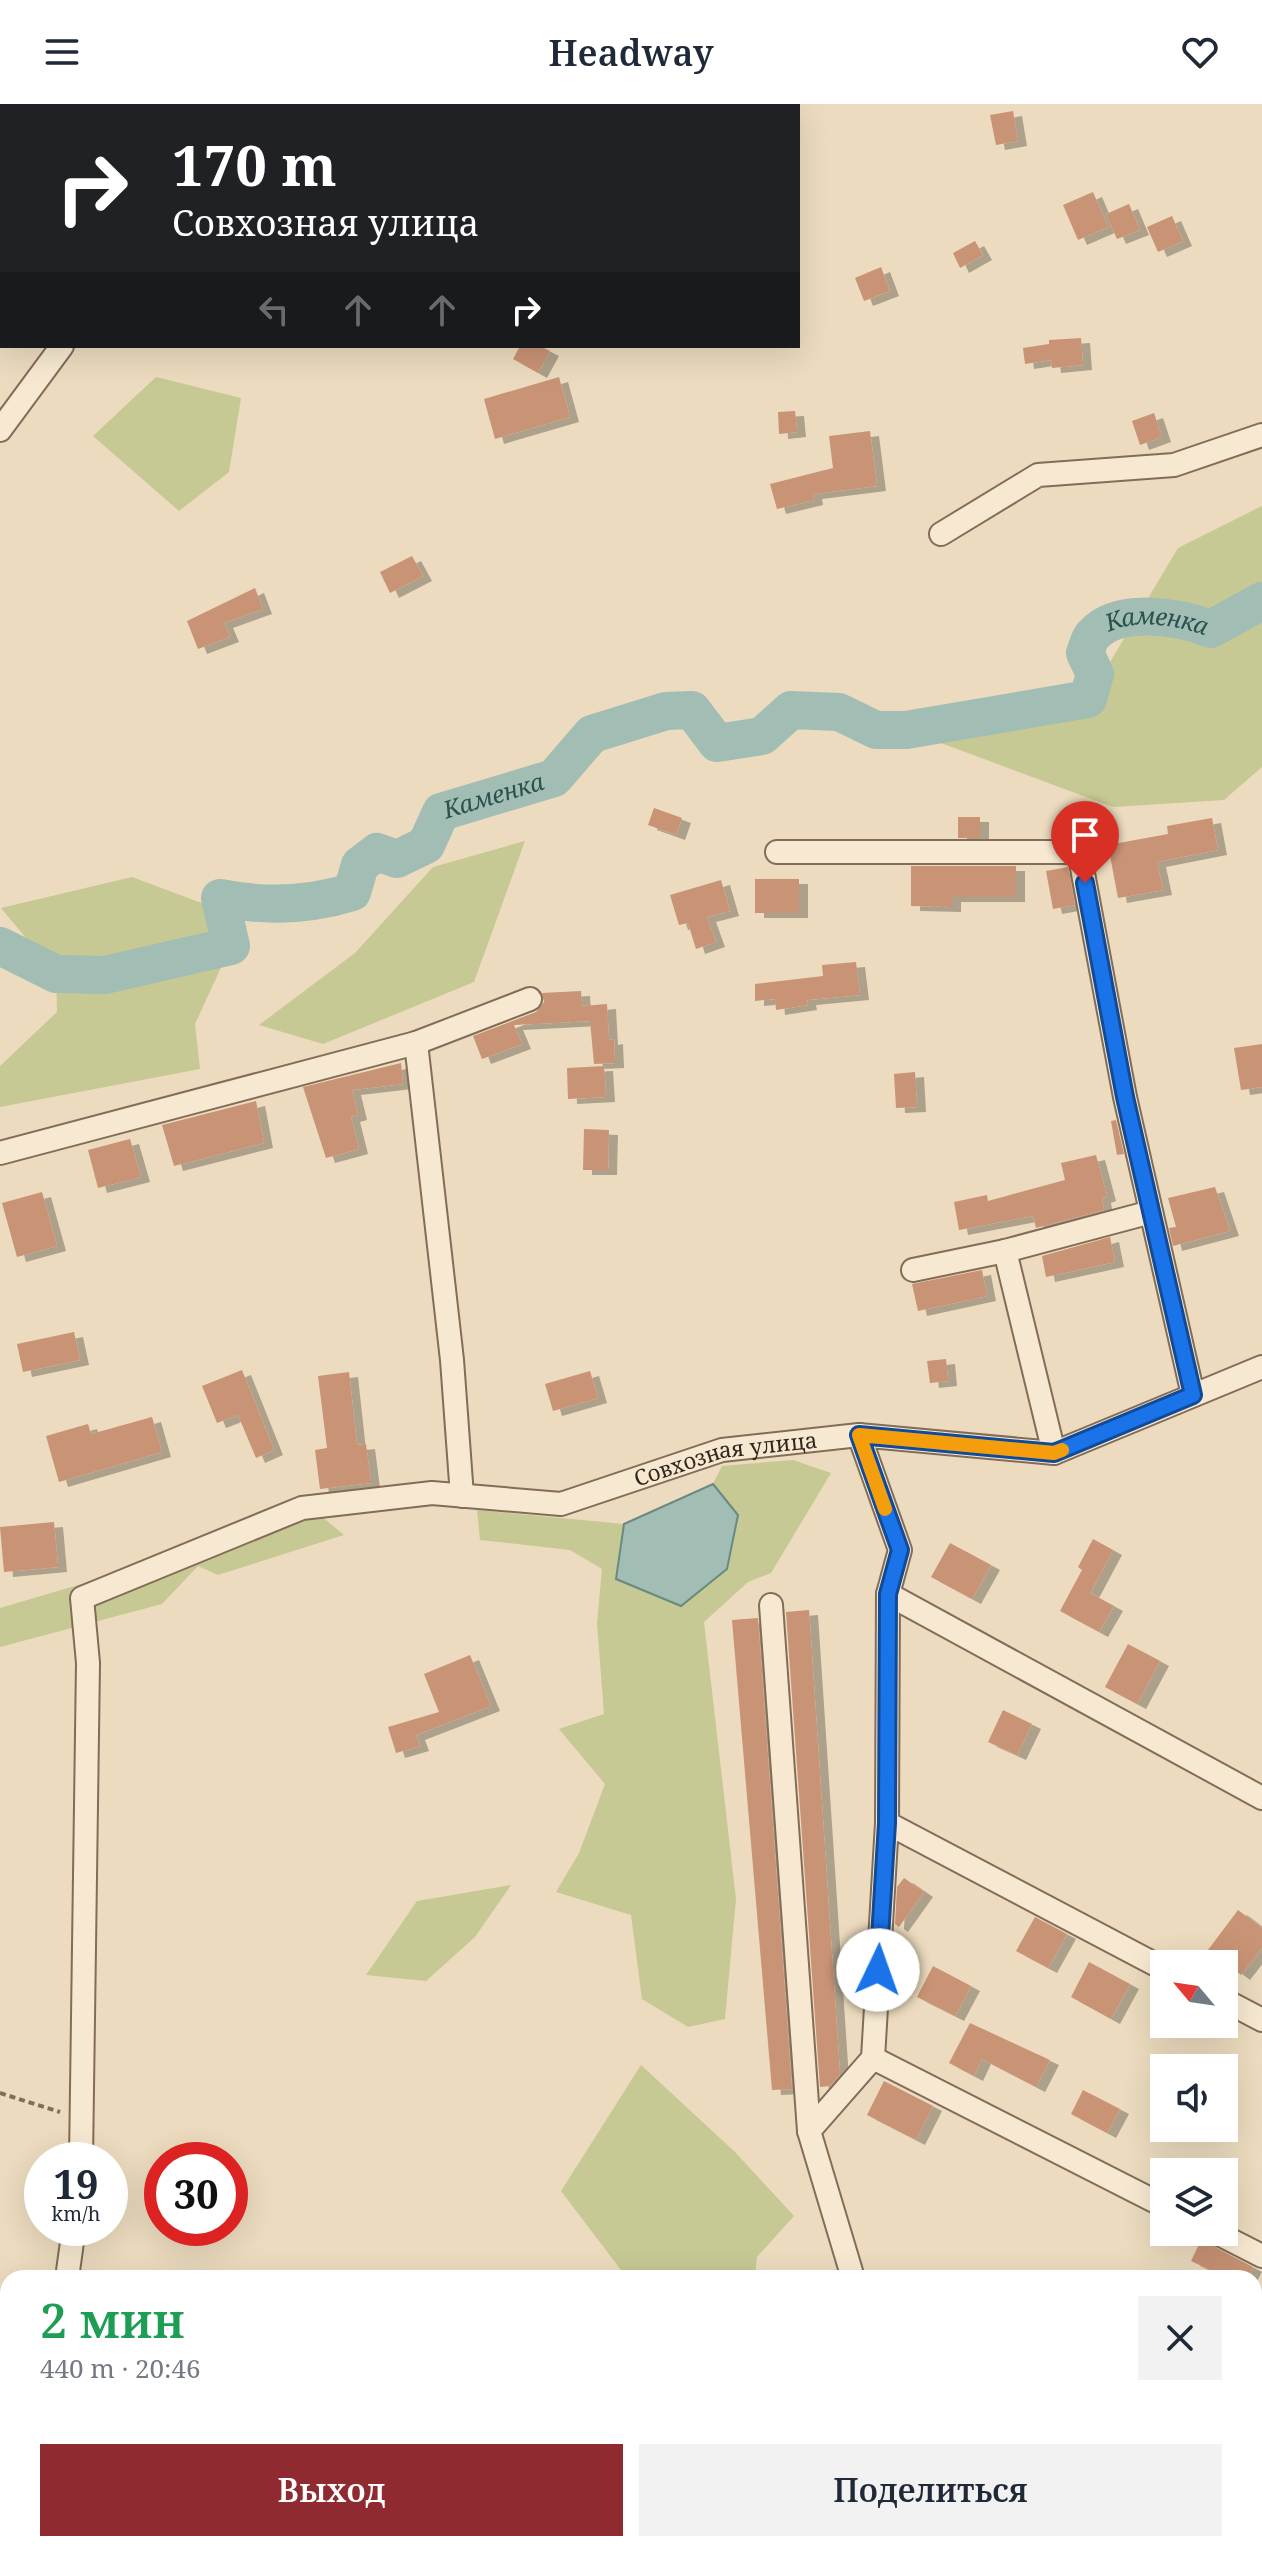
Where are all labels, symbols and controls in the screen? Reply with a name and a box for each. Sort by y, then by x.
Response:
text: Headway [548,28,714,77]
icon: menu [40,30,84,74]
icon: heart [1178,30,1222,74]
text: 170 m [172,126,337,202]
icon: right [40,136,144,240]
text: Совхозная улица [172,198,479,247]
icon: left [252,288,296,332]
icon: ahead [336,288,380,332]
icon: ahead [420,288,464,332]
icon: right [504,288,548,332]
water label: Каменка [1099,599,1214,642]
water label: Каменка [438,764,548,826]
pin [1051,801,1119,883]
icon: arrive [1063,813,1107,857]
street label: Совхозная улица [630,1424,819,1493]
position arrow [836,1928,920,2012]
north arrow [1150,1950,1238,2038]
map controls [1150,1950,1238,2246]
button: sound [1150,2054,1238,2142]
speed limit sign: 30 [144,2142,248,2246]
text: 19 [53,2156,99,2211]
button: layers [1150,2158,1238,2246]
text: km/h [51,2200,101,2227]
text: 2 мин [40,2287,185,2352]
button: close [1138,2296,1222,2380]
text: 440 m · 20:46 [40,2350,201,2386]
button: Выход [40,2444,623,2536]
button: Поделиться [639,2444,1222,2536]

